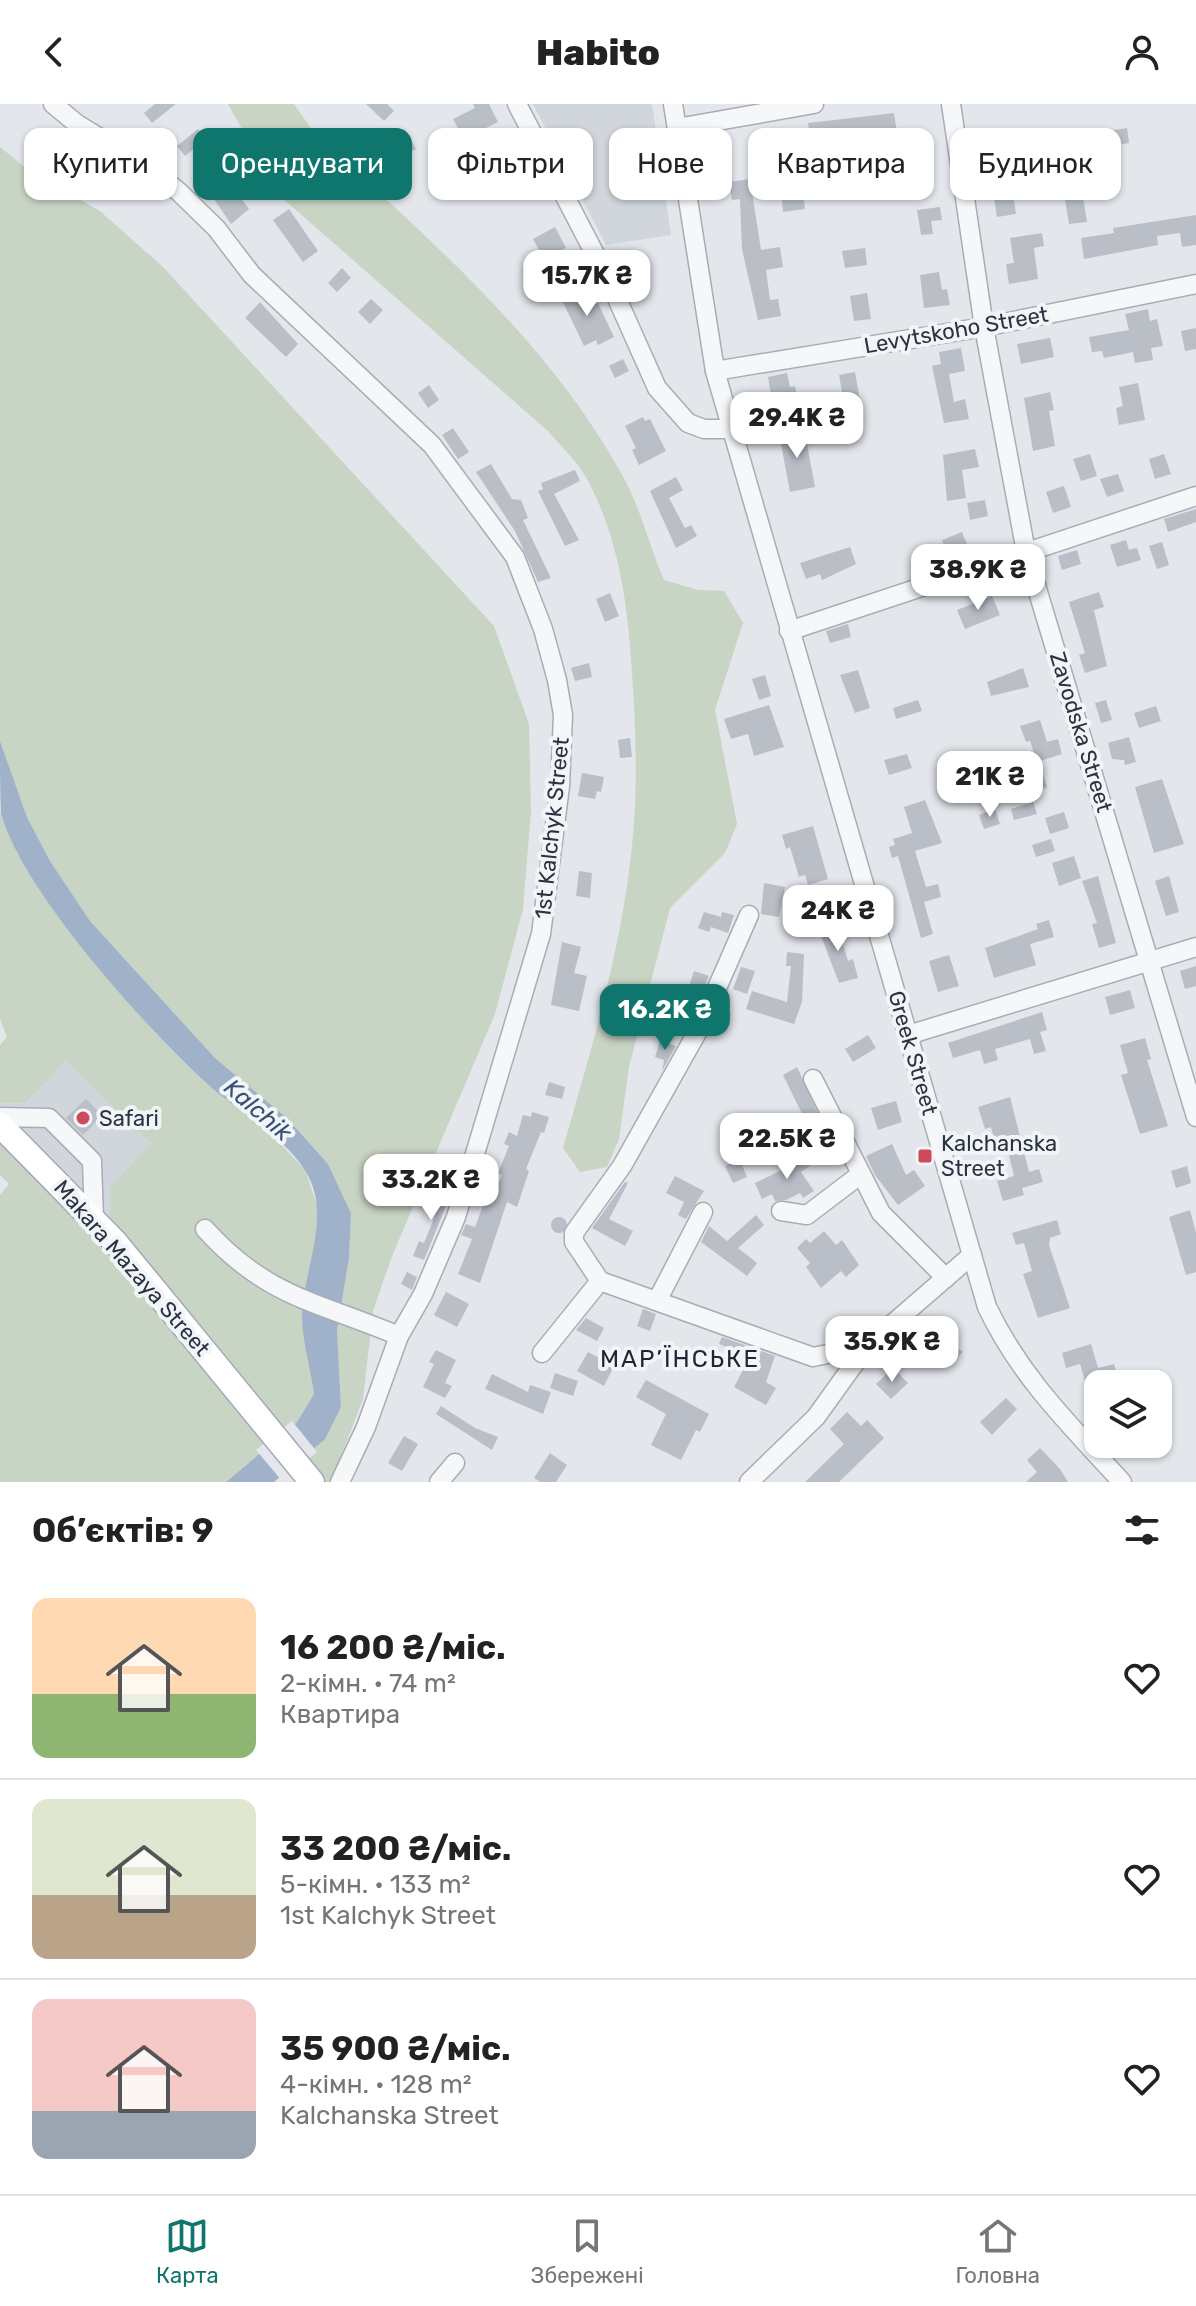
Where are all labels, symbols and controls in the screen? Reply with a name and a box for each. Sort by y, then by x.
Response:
icon: back [32,30,76,74]
icon: person [1120,30,1164,74]
text: Habito [536,31,660,74]
chip: Купити [24,128,177,200]
chip: Орендувати [193,128,412,200]
chip: Фільтри [428,128,593,200]
chip: Нове [609,128,732,200]
chip: Квартира [748,128,934,200]
chip: Будинок [950,128,1121,200]
pin: 15.7K ₴ [513,250,661,318]
text: 15.7K ₴ [541,260,633,291]
street label: Levytskoho Street [862,300,1051,360]
pin: 29.4K ₴ [723,392,871,460]
text: 29.4K ₴ [748,402,846,433]
pin: 38.9K ₴ [904,544,1052,612]
text: 38.9K ₴ [929,554,1027,585]
street label: Zavodska Street [1044,649,1118,816]
street label: 1st Kalchyk Street [529,735,575,920]
pin: 21K ₴ [934,751,1046,819]
text: 21K ₴ [955,761,1025,792]
pin: 24K ₴ [782,885,894,953]
text: 24K ₴ [801,895,875,926]
pin: 16.2K ₴ [591,984,739,1052]
street label: Greek Street [882,988,944,1119]
text: 16.2K ₴ [618,994,712,1025]
water label: Kalchik [219,1073,298,1147]
place label: Safari [99,1105,159,1132]
marker: Safari [74,1109,92,1127]
pin: 22.5K ₴ [713,1113,861,1181]
text: 22.5K ₴ [738,1123,836,1154]
place label: Kalchanska Street [941,1130,1057,1182]
marker: Kalchanska Street [916,1147,934,1165]
pin: 33.2K ₴ [357,1154,505,1222]
text: 33.2K ₴ [382,1164,480,1195]
street label: Makara Mazaya Street [48,1175,216,1362]
pin: 35.9K ₴ [818,1316,966,1384]
text: 35.9K ₴ [843,1326,941,1357]
district label: МАР’ЇНСЬКЕ [600,1345,760,1373]
map controls [1084,1370,1172,1458]
button: layers [1084,1370,1172,1458]
icon: filters [1120,1508,1164,1552]
text: Об’єктів: 9 [32,1510,214,1551]
text: 16 200 ₴/міс. [280,1627,506,1668]
icon: home [96,1630,192,1726]
icon: heart [1120,1656,1164,1700]
text: 2-кімн. · 74 m² [280,1668,456,1699]
text: Квартира [280,1699,400,1730]
text: 33 200 ₴/міс. [280,1828,511,1869]
icon: home [96,1831,192,1927]
icon: heart [1120,1857,1164,1901]
text: 5-кімн. · 133 m² [280,1869,470,1900]
text: 1st Kalchyk Street [280,1900,496,1931]
text: 35 900 ₴/міс. [280,2028,511,2069]
icon: home [96,2031,192,2127]
icon: heart [1120,2057,1164,2101]
text: 4-кімн. · 128 m² [280,2069,472,2100]
text: Kalchanska Street [280,2100,499,2131]
tab: Карта [156,2214,219,2289]
tab: Збережені [531,2214,644,2289]
tab: Головна [956,2214,1040,2289]

